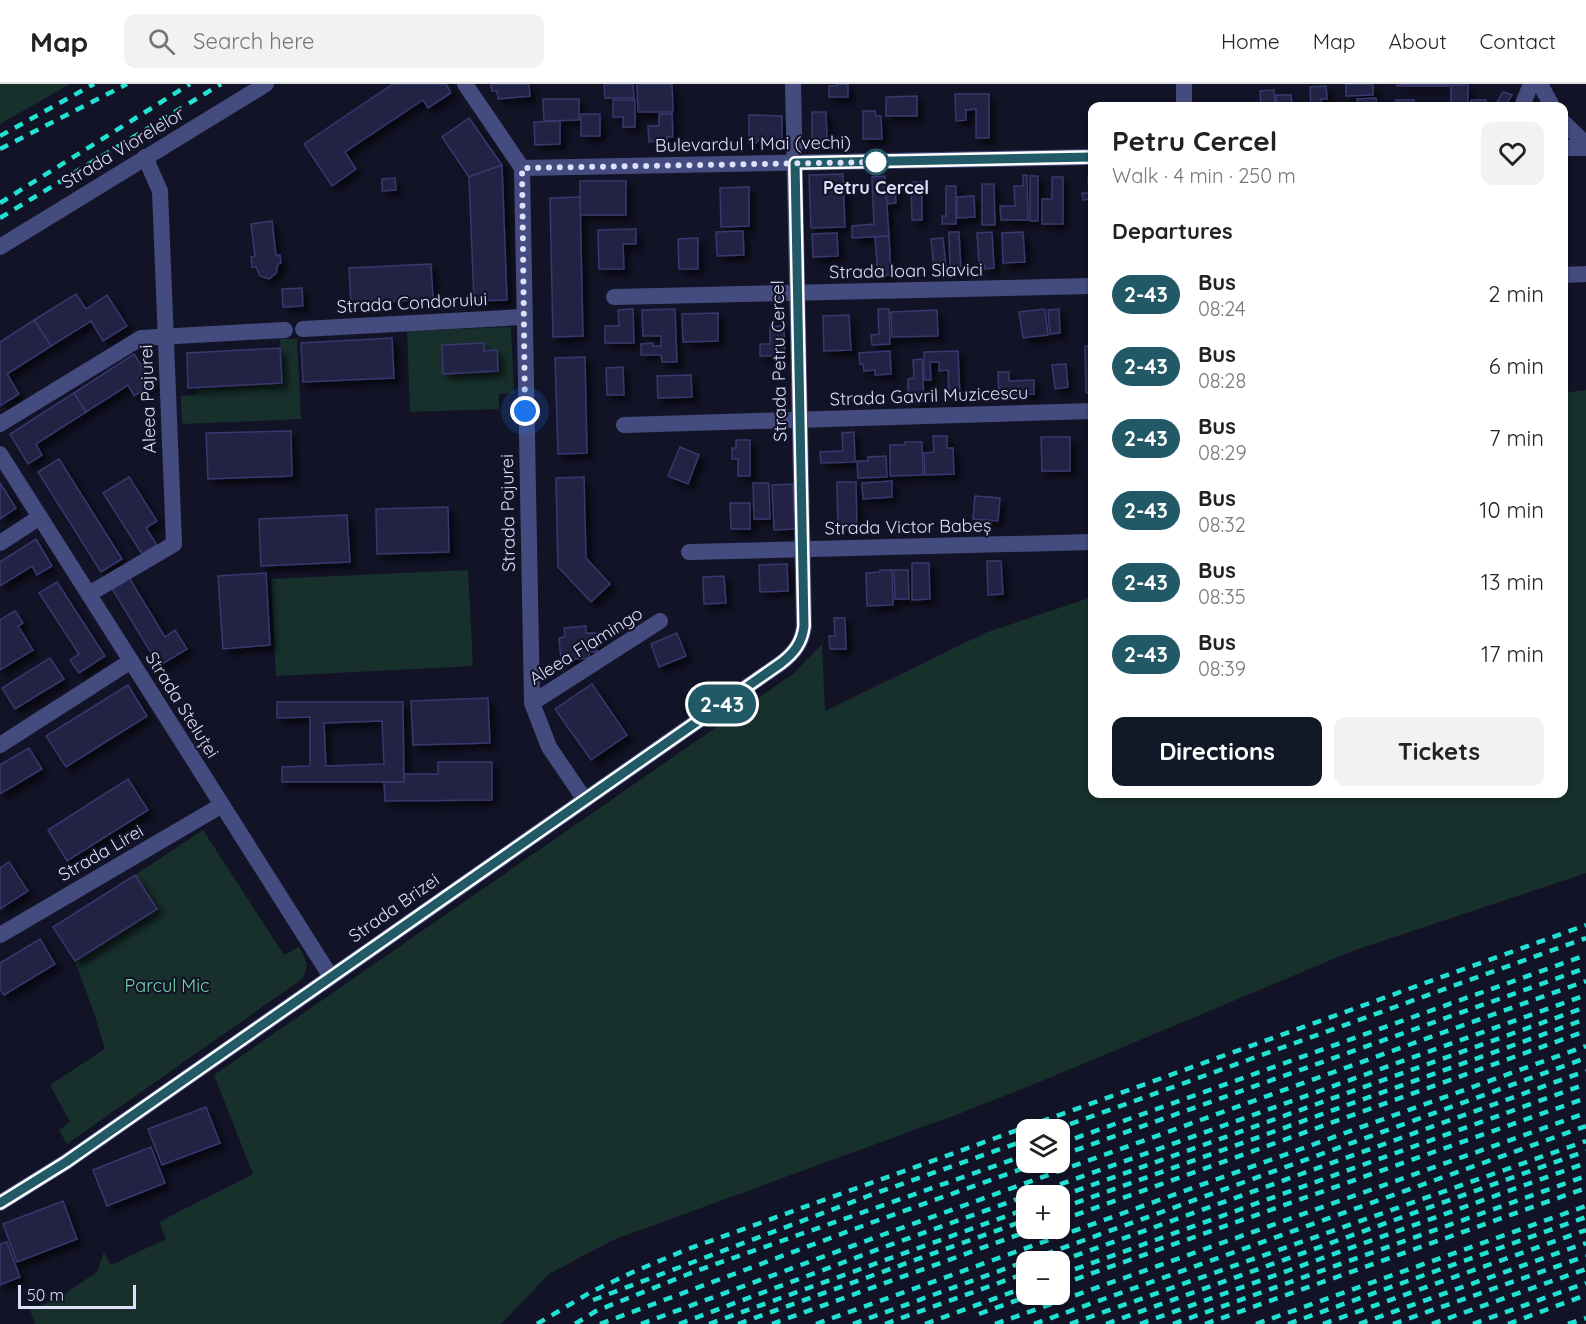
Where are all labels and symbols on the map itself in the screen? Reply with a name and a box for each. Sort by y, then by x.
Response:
street label: Strada Viorelelor [57,102,189,193]
street label: Bulevardul 1 Mai (vechi) [655,130,851,157]
marker: Petru Cercel [863,149,889,175]
place label: Petru Cercel [823,176,929,199]
street label: Strada Ioan Slavici [829,258,983,283]
street label: Strada Petru Cercel [766,280,791,442]
street label: Strada Condorului [336,287,488,318]
street label: Aleea Pajurei [134,344,161,454]
street label: Strada Gavril Muzicescu [829,381,1029,410]
your location [510,396,540,426]
street label: Strada Pajurei [495,454,520,572]
street label: Strada Victor Babeș [825,514,991,539]
street label: Aleea Flamingo [525,602,647,690]
street label: Strada Steluței [141,647,224,762]
line badge: 2-43 [680,684,764,724]
street label: Strada Lirei [54,819,147,886]
street label: Strada Brizei [344,868,444,947]
park label: Parcul Mic [125,974,209,997]
scale bar [18,1282,136,1310]

